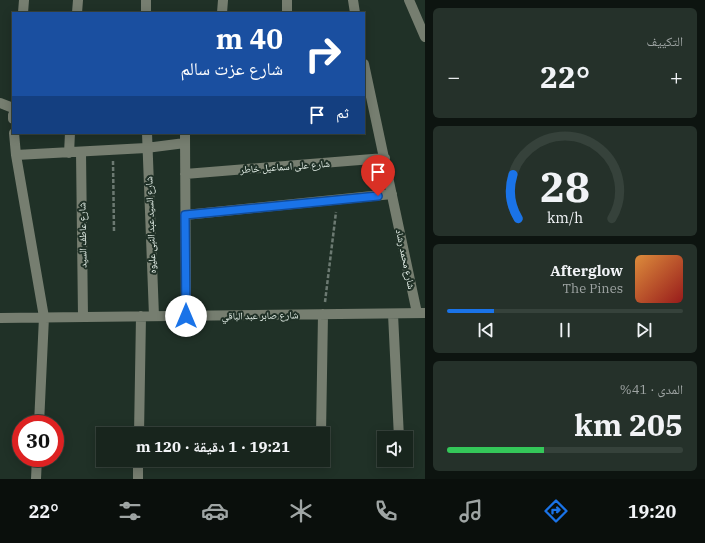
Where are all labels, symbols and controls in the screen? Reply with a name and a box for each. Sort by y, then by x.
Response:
text: 40 m [216,20,283,57]
icon: right [297,28,349,80]
text: التكييف [647,33,683,50]
text: شارع عزت سالم [180,57,283,80]
text: 22° [540,57,590,96]
text: − [447,62,460,91]
text: + [670,62,683,91]
text: ثم [336,103,349,122]
icon: arrive [306,104,328,126]
pin [361,155,395,196]
street label: شارع على اسماعيل خاطر [239,157,331,176]
text: 28 [540,158,590,212]
icon: arrive [367,161,389,183]
street label: شارع السيد عبد النبى عليوه [142,176,159,274]
street label: شارع عاطف السيد [75,202,90,268]
text: km/h [547,207,583,226]
street label: شارع محمد رشاد [393,228,418,291]
text: Afterglow [550,261,623,280]
text: The Pines [563,280,623,297]
position arrow [165,295,207,337]
street label: شارع صابر عبد الباقي [221,308,299,324]
icon: previous [475,319,497,341]
icon: pause [554,319,576,341]
icon: next [633,319,655,341]
text: المدى · 41% [620,381,683,398]
text: 205 km [574,405,683,444]
speed limit sign: 30 [12,415,64,467]
map controls [377,431,413,467]
button: sound [377,431,413,467]
text: 19:21 · 1 دقيقة · 120 m [136,437,290,456]
icon: filters [116,497,144,525]
icon: car [201,497,229,525]
icon: climate [287,497,315,525]
icon: phone [372,497,400,525]
icon: music [457,497,485,525]
icon: directions [542,497,570,525]
text: 22° [29,500,59,523]
text: 19:20 [628,500,676,523]

